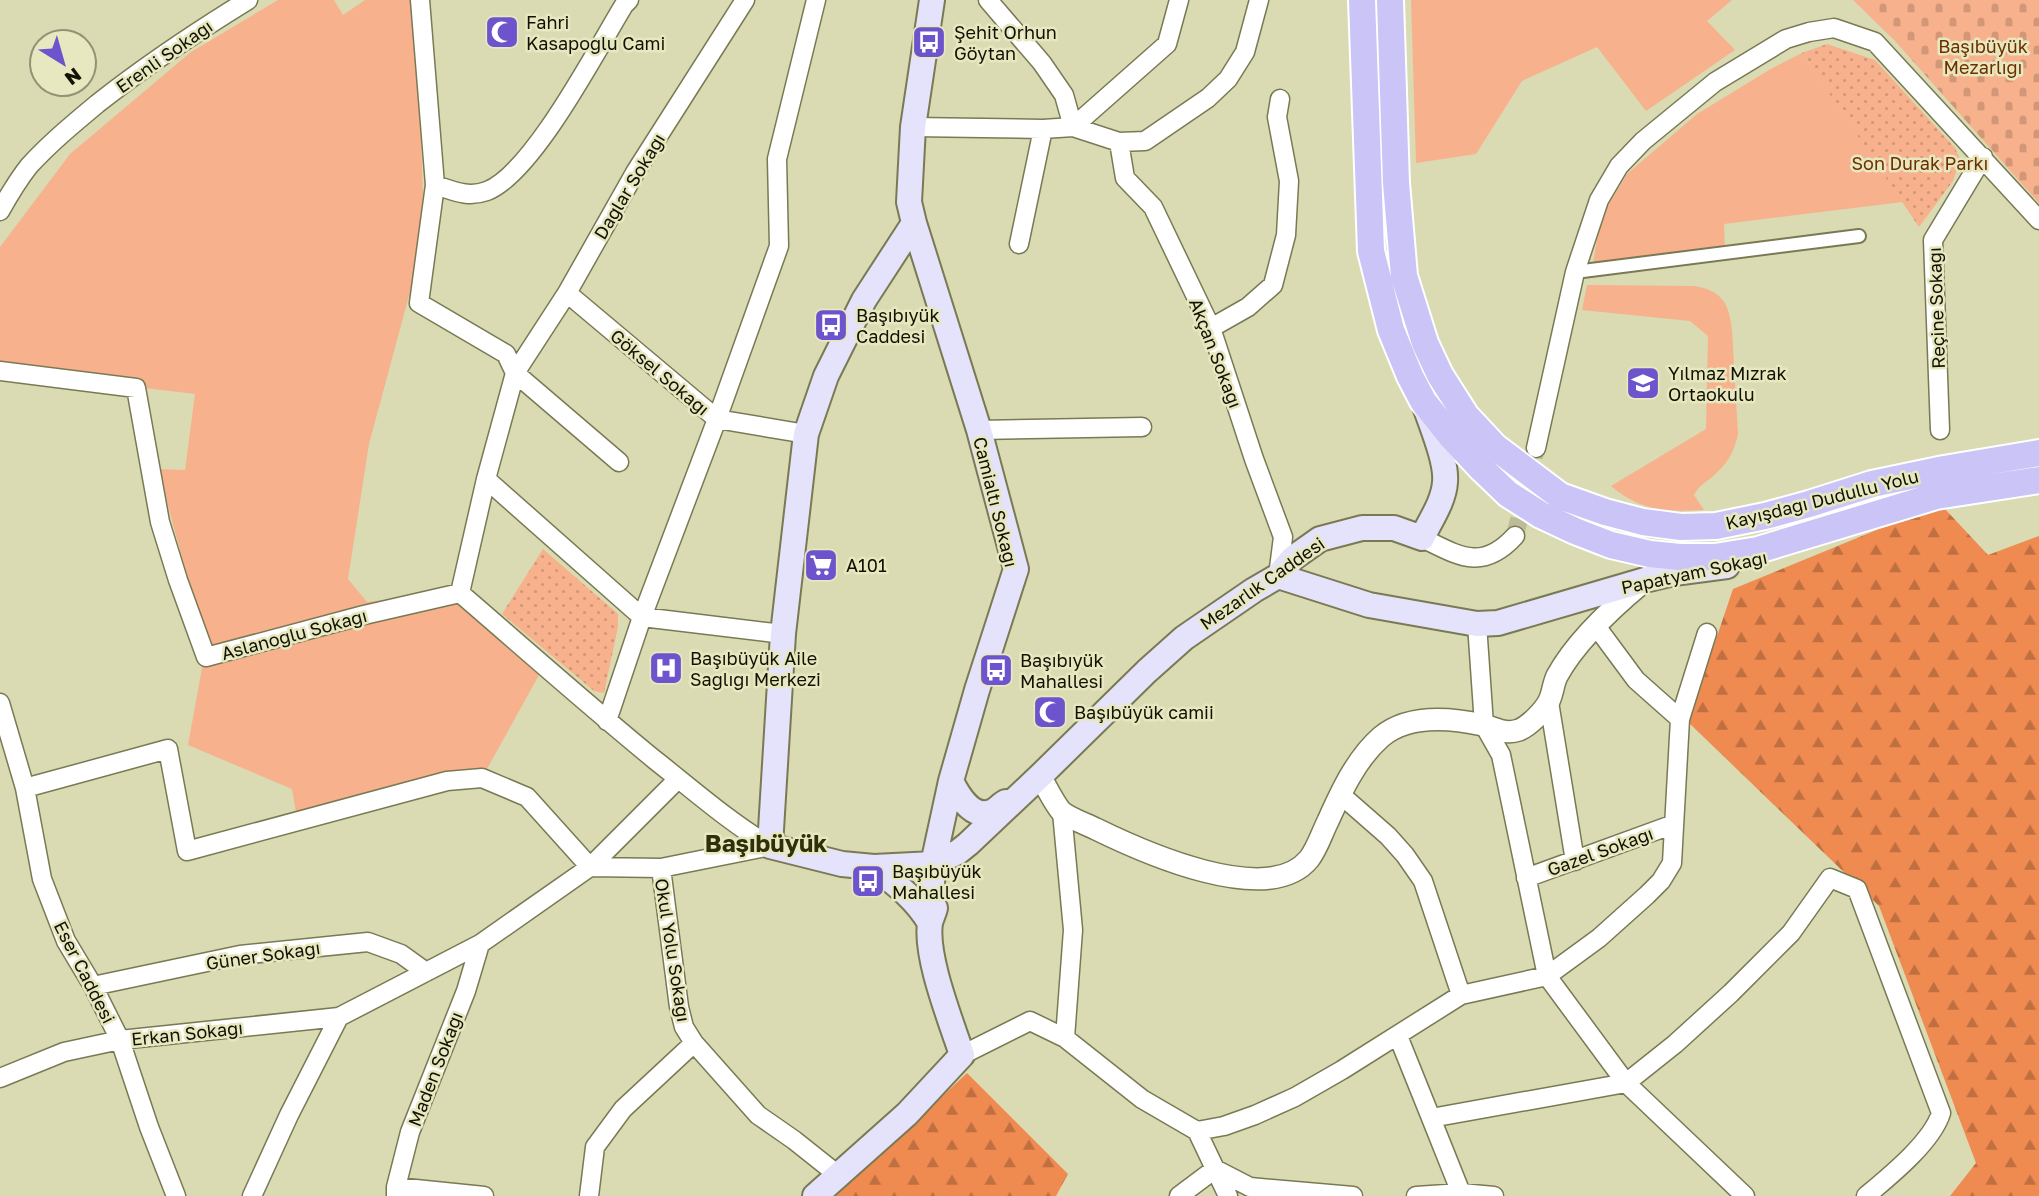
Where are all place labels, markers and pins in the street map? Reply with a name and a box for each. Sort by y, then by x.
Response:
place label: Fahri Kasapoğlu Cami [526,11,665,54]
mosque icon: Fahri Kasapoğlu Cami [483,13,521,51]
place label: Şehit Orhun Göytan [954,21,1057,64]
bus stop icon: Şehit Orhun Göytan [910,23,948,61]
place label: Başıbıyük Caddesi [856,304,940,347]
bus stop icon: Başıbıyük Caddesi [812,306,850,344]
place label: Yılmaz Mızrak Ortaokulu [1668,362,1787,405]
school or university icon: Yılmaz Mızrak Ortaokulu [1624,364,1662,402]
supermarket icon: A101 [802,546,840,584]
place label: A101 [846,554,887,576]
place label: Başıbüyük Aile Sağlığı Merkezi [690,647,821,690]
hospital icon: Başıbüyük Aile Sağlığı Merkezi [647,649,685,687]
place label: Başıbıyük Mahallesi [1020,649,1104,692]
bus stop icon: Başıbıyük Mahallesi [977,651,1015,689]
mosque icon: Başıbüyük camii [1031,693,1069,731]
place label: Başıbüyük camii [1074,701,1214,723]
place label: Başıbüyük Mahallesi [892,860,982,903]
bus stop icon: Başıbüyük Mahallesi [849,862,887,900]

